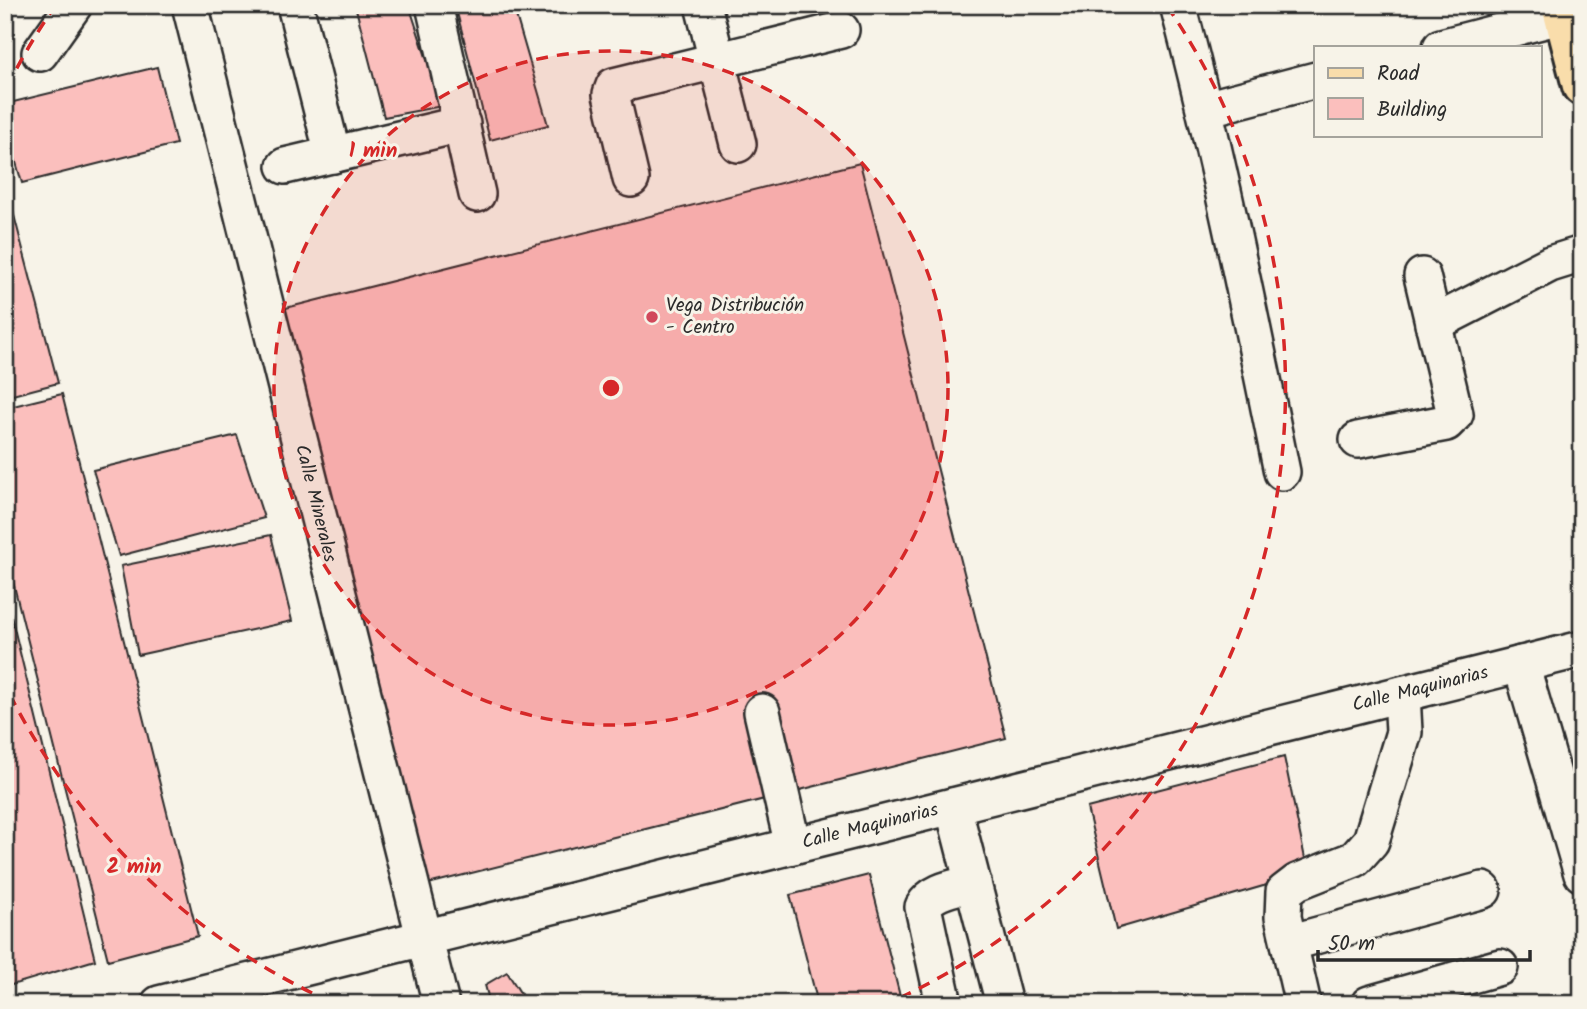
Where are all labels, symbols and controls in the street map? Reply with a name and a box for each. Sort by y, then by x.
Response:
legend [1314,46,1542,136]
text: Road [1377,58,1420,91]
text: Building [1377,94,1447,127]
text: 1 min [349,135,397,168]
place label: Vega Distribución - Centro [666,291,804,343]
marker: Vega Distribución - Centro [644,309,660,325]
centre of rings [599,376,623,400]
street label: Calle Minerales [286,441,344,566]
street label: Calle Maquinarias [1349,658,1492,721]
street label: Calle Maquinarias [799,795,941,858]
text: 2 min [107,851,161,884]
scale bar [1318,918,1529,962]
text: 50 m [1328,928,1375,961]

